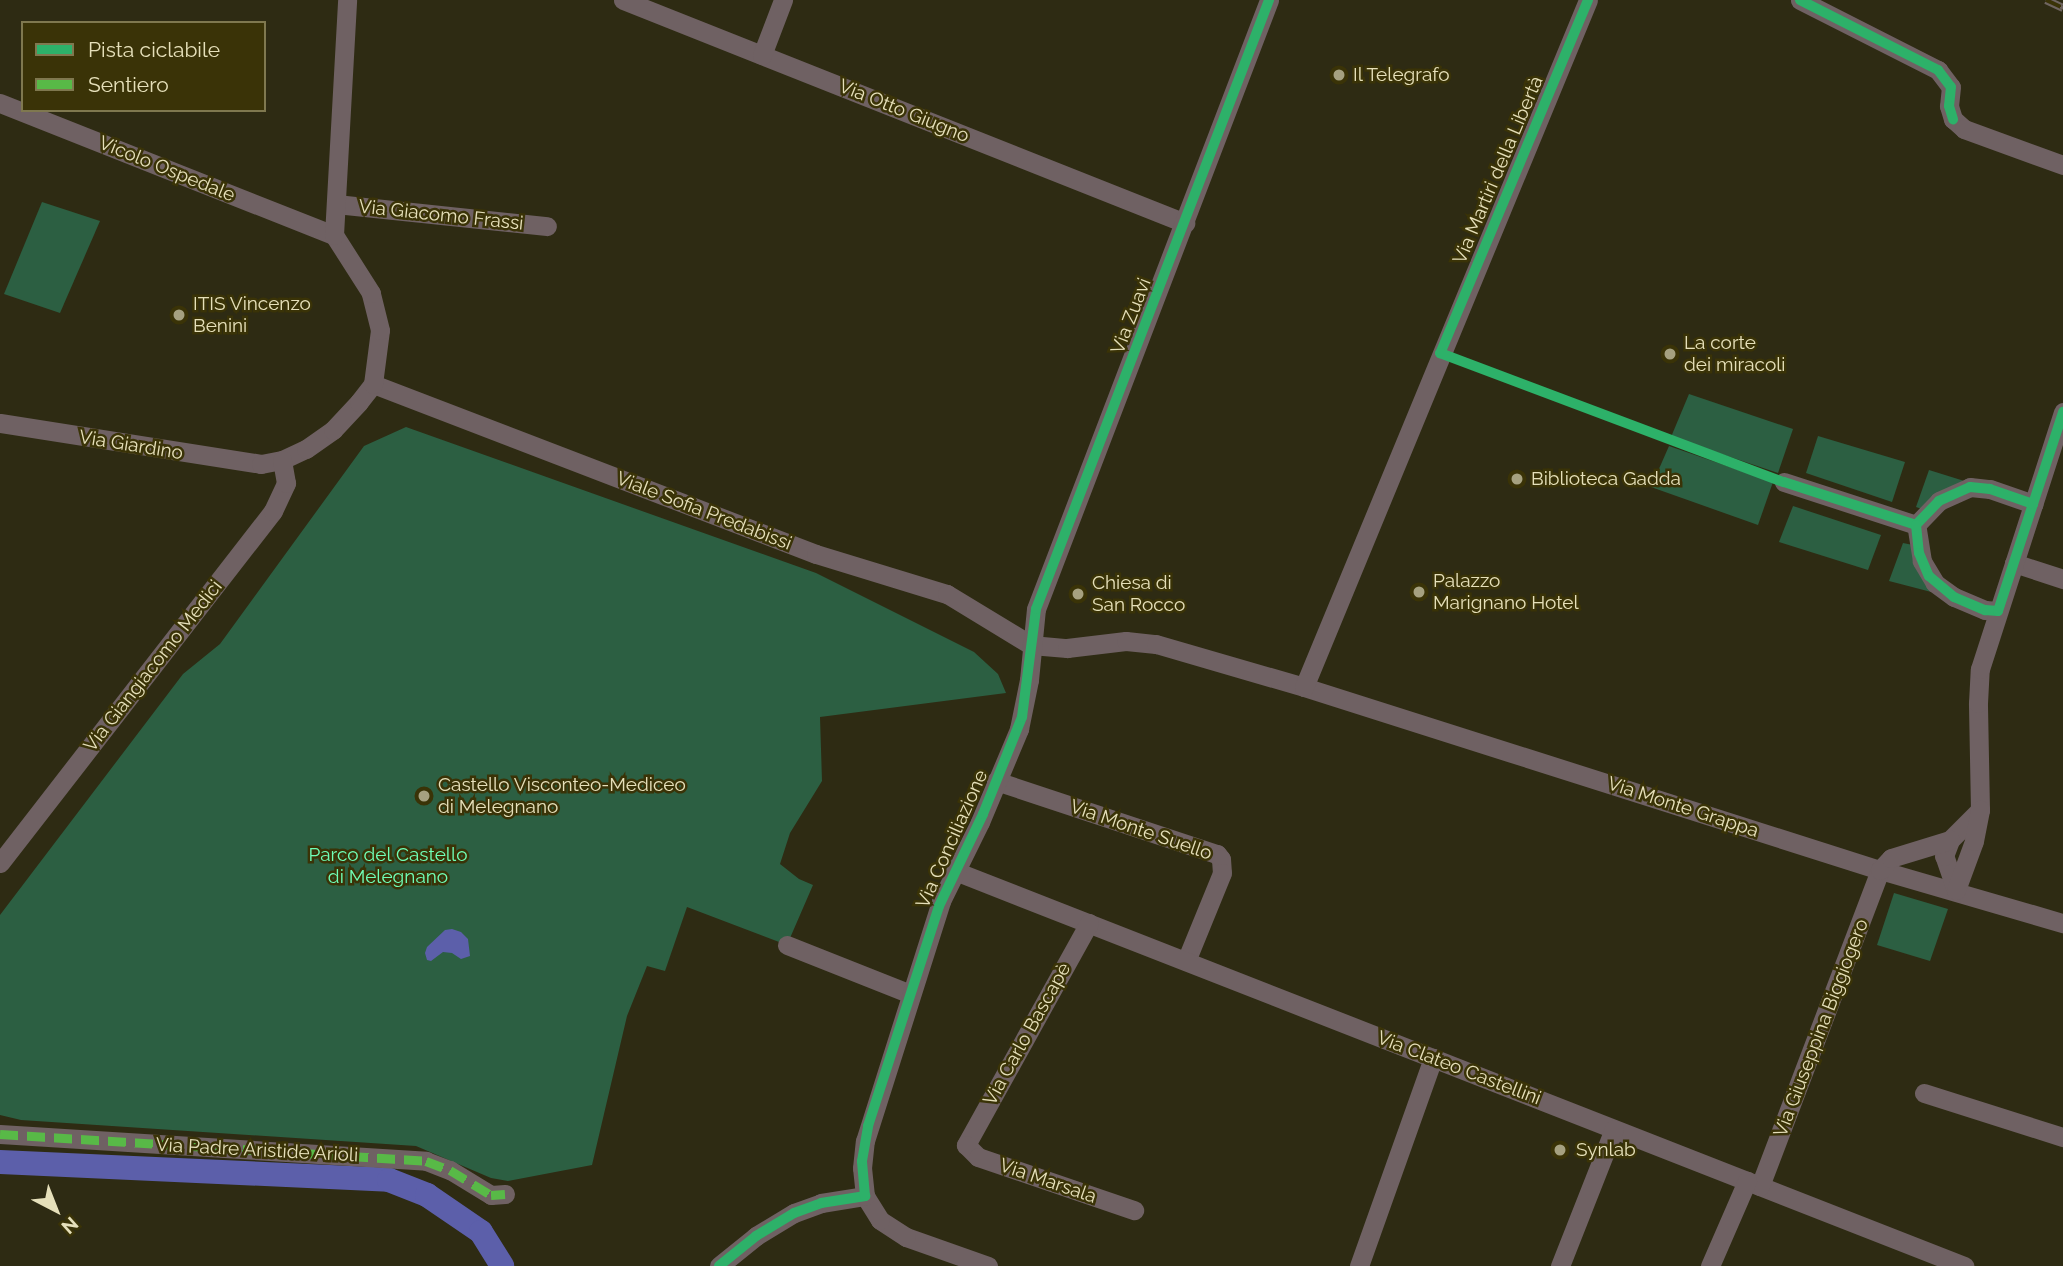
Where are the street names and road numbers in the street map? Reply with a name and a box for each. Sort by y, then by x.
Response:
street label: Via Martiri della Libertà [1448,73,1548,267]
street label: Via Otto Giugno [836,75,972,147]
street label: Vicolo Ospedale [96,131,238,207]
street label: Via Giacomo Frassi [357,195,525,235]
street label: Via Zuavi [1106,275,1156,357]
street label: Via Giardino [77,426,185,464]
street label: Viale Sofia Predabissi [613,467,795,555]
street label: Via Giangiacomo Medici [79,576,227,756]
street label: Via Conciliazione [911,766,993,912]
street label: Via Monte Grappa [1605,772,1761,842]
street label: Via Monte Suello [1067,795,1215,865]
street label: Via Giuseppina Biggiogero [1769,916,1873,1140]
street label: Via Carlo Bascapè [978,959,1076,1109]
street label: Via Clateo Castellini [1374,1026,1544,1110]
street label: Via Padre Aristide Arioli [155,1133,359,1167]
street label: Via Marsala [997,1154,1099,1208]

